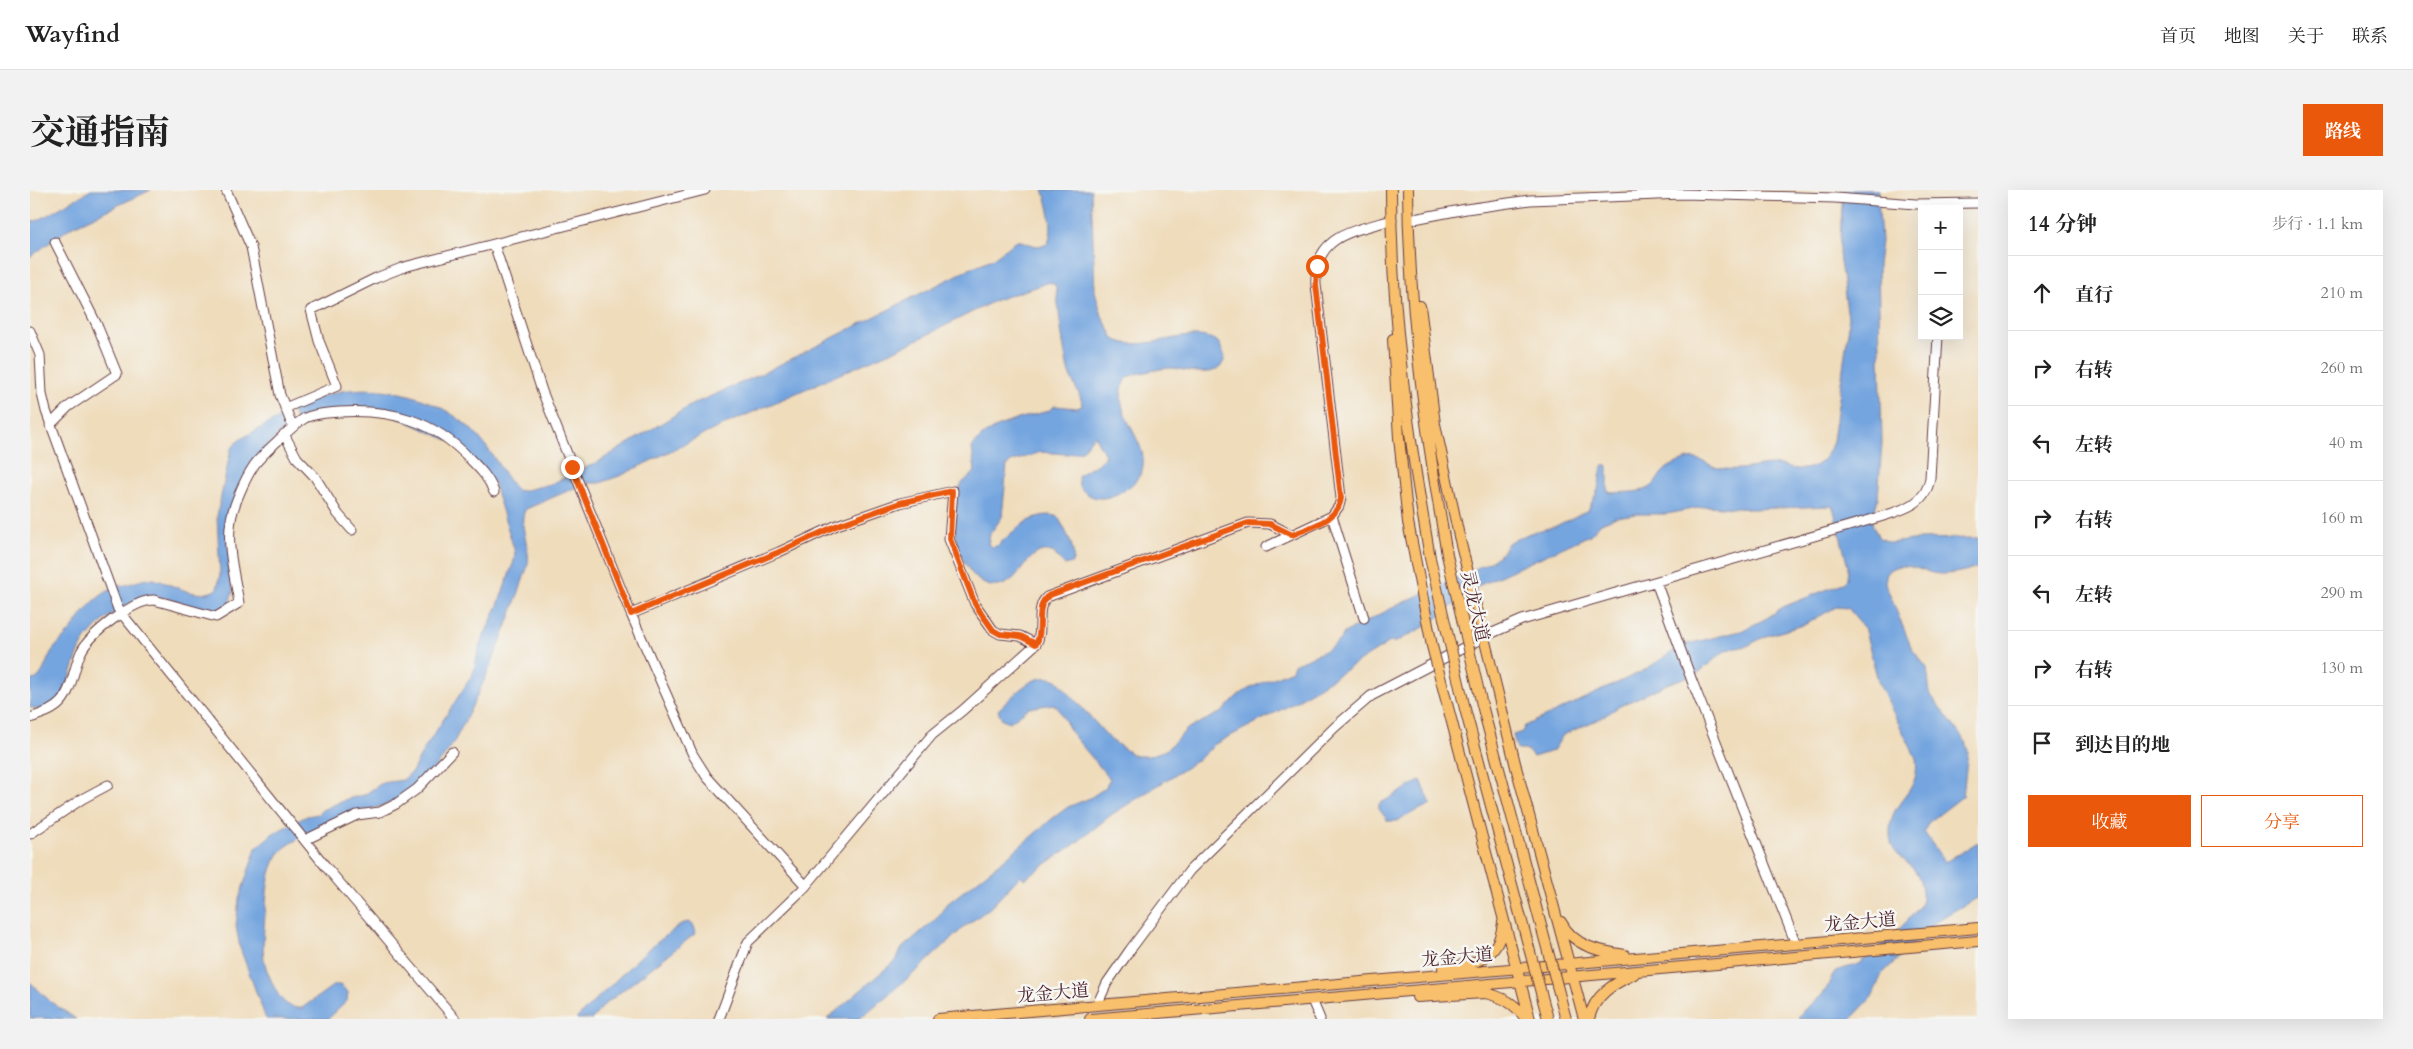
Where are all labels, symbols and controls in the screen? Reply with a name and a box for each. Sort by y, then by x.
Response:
text: Wayfind [25,18,120,51]
text: 首页 [2160,24,2196,49]
text: 地图 [2224,24,2260,49]
text: 关于 [2288,24,2324,49]
text: 联系 [2352,24,2388,49]
button: 路线 [2303,104,2383,156]
text: 交通指南 [30,109,170,157]
map controls [1918,205,1963,340]
button: + [1918,205,1963,250]
text: 14 分钟 [2028,210,2097,239]
text: 步行 · 1.1 km [2271,213,2363,235]
button: − [1918,250,1963,295]
route start [1306,255,1329,278]
icon: ahead [2028,279,2056,307]
text: 直行 [2075,282,2113,308]
text: 210 m [2321,282,2363,304]
button: layers [1918,295,1963,340]
icon: right [2028,354,2056,382]
text: 右转 [2075,357,2113,383]
text: 260 m [2321,357,2363,379]
icon: left [2028,429,2056,457]
text: 左转 [2075,432,2113,458]
text: 40 m [2329,432,2363,454]
route end [561,456,584,479]
icon: right [2028,504,2056,532]
text: 右转 [2075,507,2113,533]
text: 160 m [2321,507,2363,529]
street label: 灵龙大道 [1454,568,1495,644]
icon: left [2028,579,2056,607]
text: 左转 [2075,582,2113,608]
text: 290 m [2321,582,2363,604]
icon: right [2028,654,2056,682]
text: 右转 [2075,657,2113,683]
text: 130 m [2321,657,2363,679]
icon: arrive [2028,729,2056,757]
text: 到达目的地 [2075,732,2170,758]
button: 收藏 [2028,795,2191,847]
button: 分享 [2201,795,2363,847]
street label: 龙金大道 [1823,907,1897,938]
street label: 龙金大道 [1420,942,1494,973]
street label: 龙金大道 [1016,978,1090,1009]

